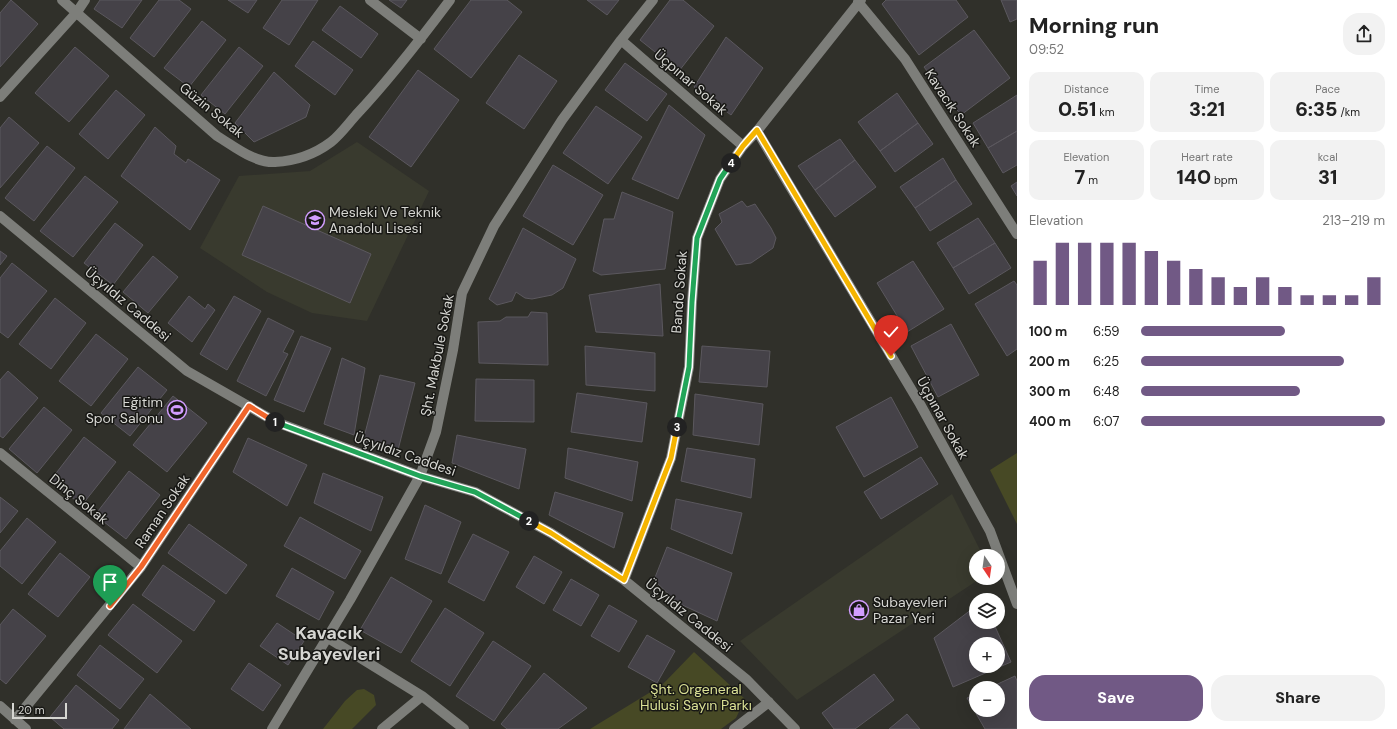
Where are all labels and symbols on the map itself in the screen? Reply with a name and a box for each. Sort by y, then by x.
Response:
street label: Üçpınar Sokak [650,45,732,119]
street label: Kavacık Sokak [921,65,985,151]
street label: Güzin Sokak [176,78,248,142]
pin: 4 [721,153,741,173]
place label: Mesleki Ve Teknik Anadolu Lisesi [329,203,441,237]
school or university icon: Mesleki Ve Teknik Anadolu Lisesi [304,209,326,231]
street label: Bando Sokak [667,250,691,334]
street label: Üçyıldız Caddesi [81,263,175,345]
street label: Şht. Makbule Sokak [416,292,458,418]
pin [874,315,908,356]
street label: Üçpınar Sokak [913,374,973,462]
place label: Eğitim Spor Salonu [86,393,163,427]
sports icon: Eğitim Spor Salonu [166,399,188,421]
pin: 1 [265,412,285,432]
pin: 3 [667,417,687,437]
street label: Üçyıldız Caddesi [352,428,458,480]
street label: Dinç Sokak [46,470,112,528]
street label: Raman Sokak [131,470,193,552]
pin: 2 [519,511,539,531]
north arrow [969,549,1005,585]
pin [93,565,127,606]
street label: Üçyıldız Caddesi [642,574,736,656]
place label: Subayevleri Pazar Yeri [873,593,947,627]
shop icon: Subayevleri Pazar Yeri [848,599,870,621]
district label: Kavacık Subayevleri [278,621,380,666]
park label: Şht. Orgeneral Hulusi Sayın Parkı [640,680,752,714]
scale bar [12,701,67,720]

